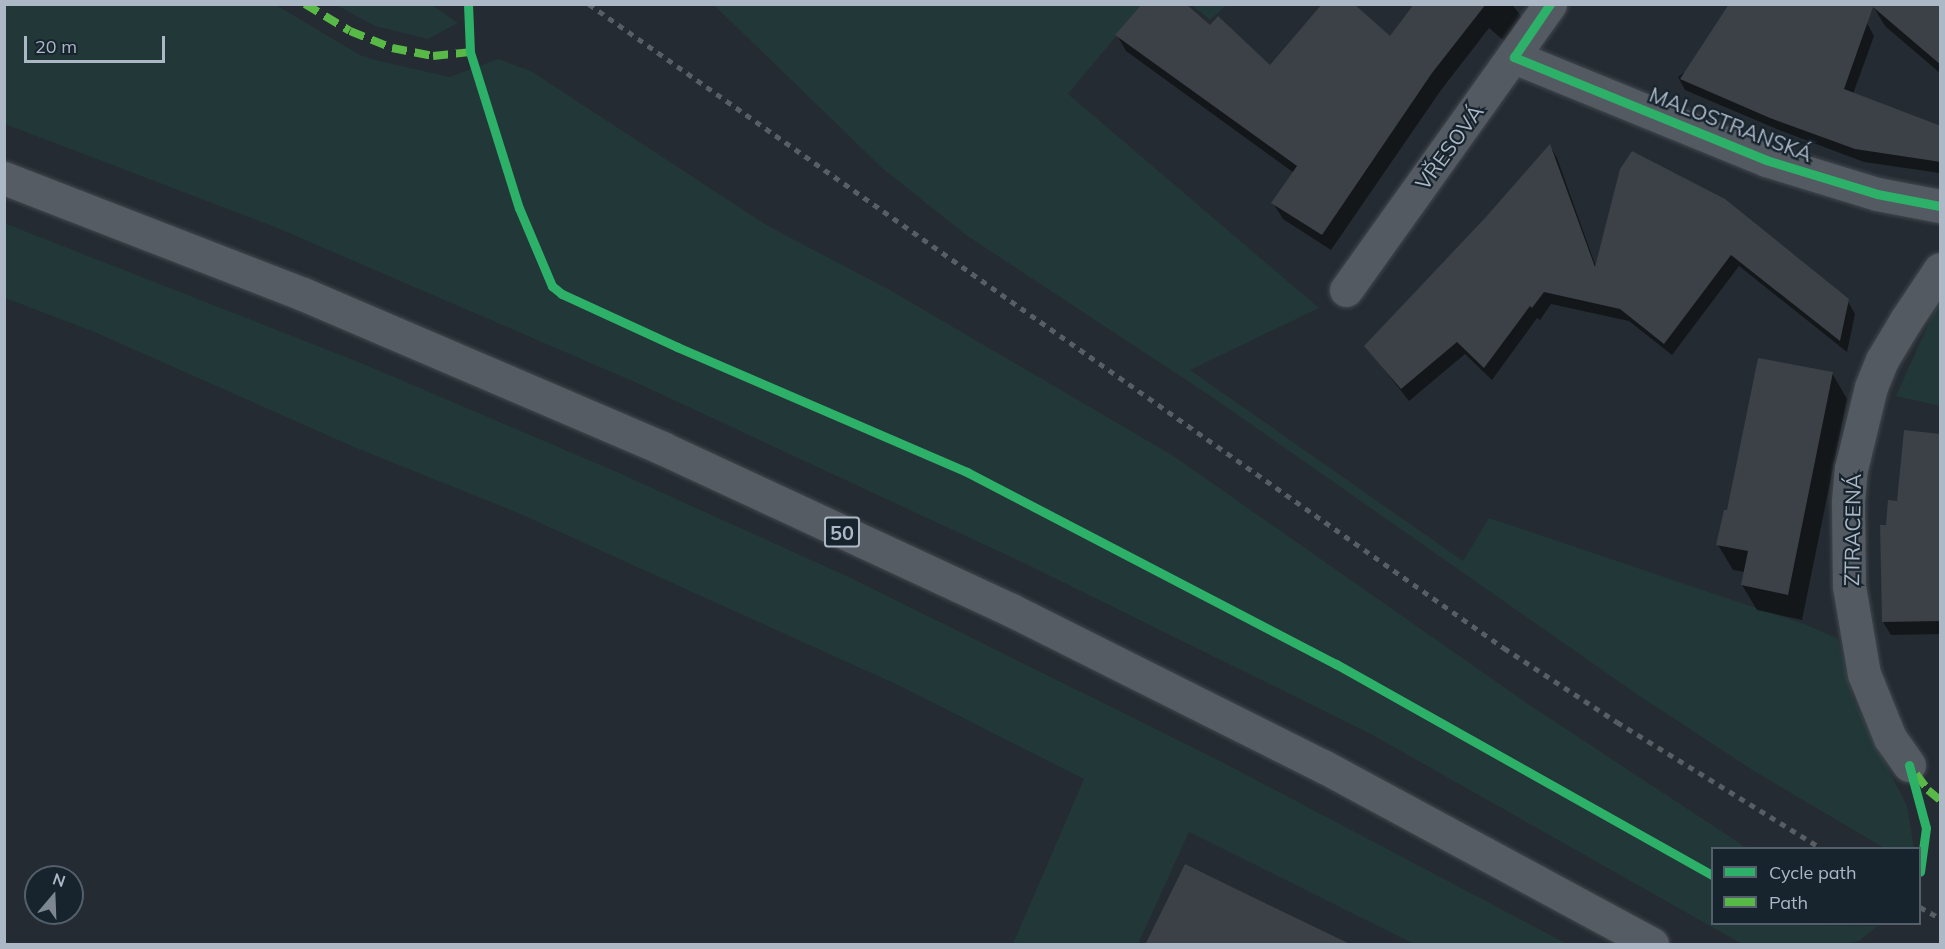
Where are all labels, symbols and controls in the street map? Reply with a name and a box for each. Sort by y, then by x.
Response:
scale bar [27,24,168,62]
text: 20 m [35,35,77,58]
street label: MALOSTRANSKÁ [1646,81,1816,167]
street label: VŘESOVÁ [1410,99,1488,195]
street label: ZTRACENÁ [1838,474,1866,586]
road number: 50 [824,515,860,549]
legend [1711,847,1921,925]
text: Cycle path [1769,861,1856,884]
north arrow [24,865,84,925]
text: N [50,868,68,891]
text: Path [1769,891,1808,914]

